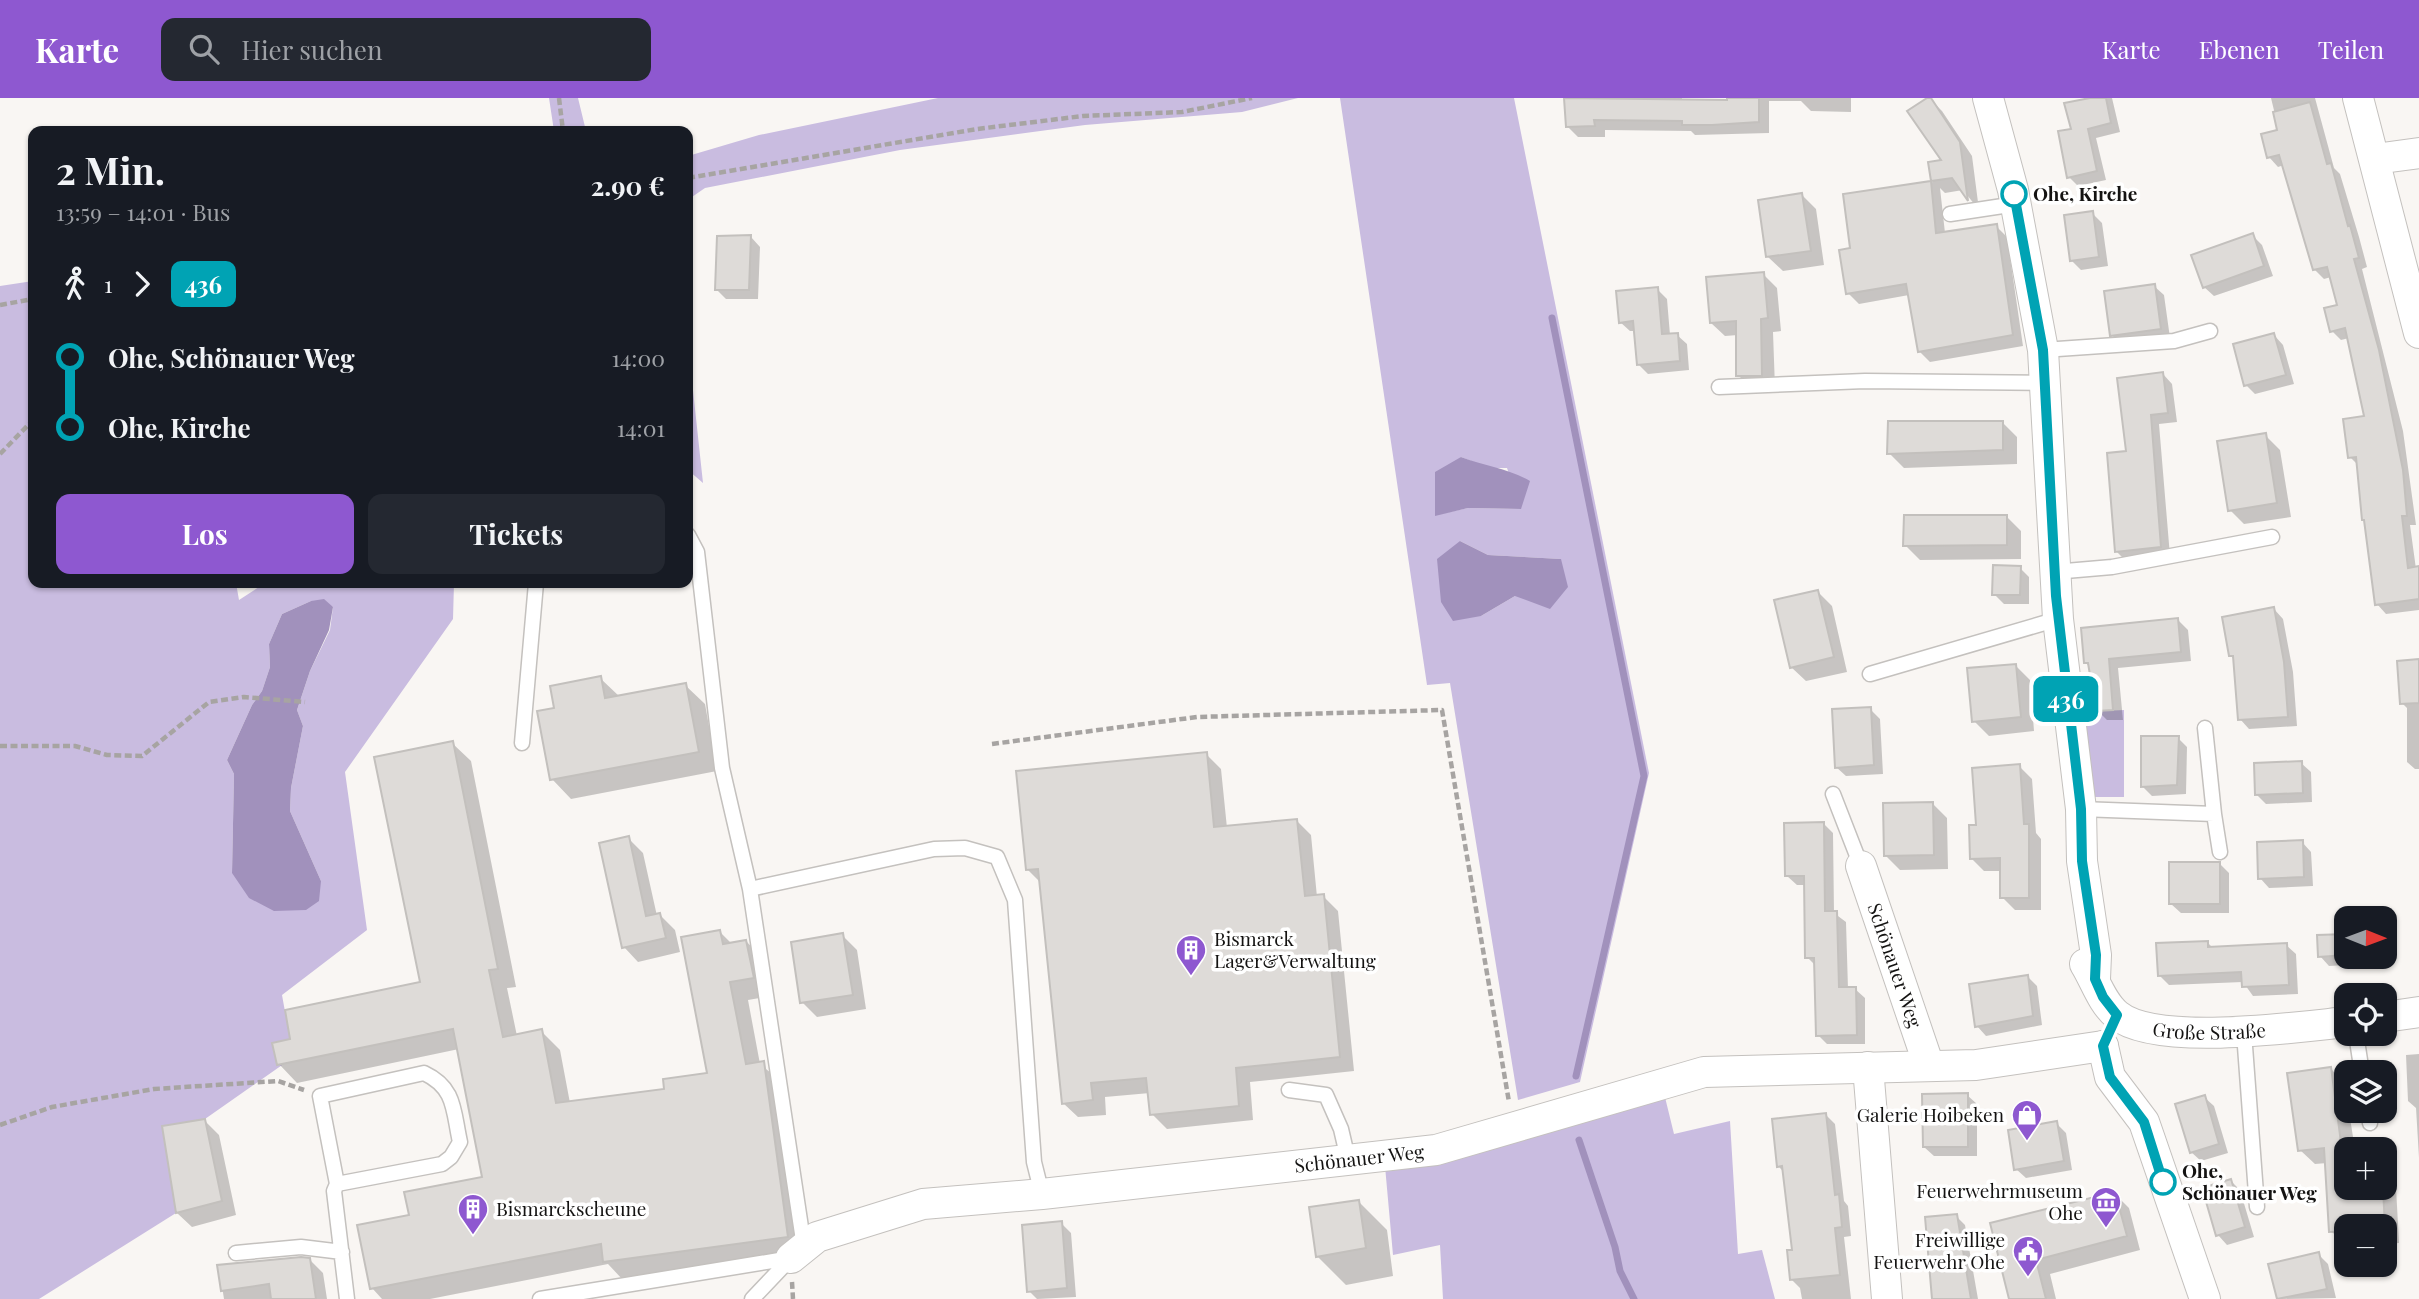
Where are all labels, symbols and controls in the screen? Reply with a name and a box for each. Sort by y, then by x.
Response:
search box [161,18,651,81]
text: Karte [35,27,119,71]
icon: search [185,30,223,68]
text: Hier suchen [241,32,383,67]
text: Karte [2102,33,2161,65]
text: Ebenen [2199,33,2280,65]
text: Teilen [2318,33,2384,65]
text: 2 Min. [56,144,165,195]
text: 2.90 € [591,168,665,203]
place label: Ohe, Kirche [2033,180,2137,206]
marker: Ohe, Kirche [2001,181,2027,207]
text: 13:59 – 14:01 · Bus [56,196,230,227]
icon: walk [56,265,94,303]
icon: forward [123,265,161,303]
text: 1 [104,268,113,299]
text: 436 [185,268,222,300]
text: Ohe, Schönauer Weg [108,340,355,375]
text: 14:00 [611,342,665,373]
text: Ohe, Kirche [108,410,251,445]
text: 14:01 [617,412,665,443]
button: Los [56,494,354,574]
button: Tickets [368,494,665,574]
line badge: 436 [2026,676,2106,722]
text: 436 [2047,683,2085,715]
street label: Schönauer Weg [1862,899,1929,1031]
north arrow [2334,906,2398,970]
map controls [2334,906,2397,1277]
place label: Bismarck Lager&Verwaltung [1214,925,1376,973]
building icon: Bismarck Lager&Verwaltung [1174,933,1208,977]
button: locate [2334,983,2397,1046]
street label: Große Straße [2151,1015,2267,1045]
button: layers [2334,1060,2397,1123]
shop icon: Galerie Hoibeken [2010,1098,2044,1142]
place label: Galerie Hoibeken [1857,1101,2005,1127]
street label: Schönauer Weg [1293,1137,1425,1178]
button: + [2334,1137,2397,1200]
place label: Ohe, Schönauer Weg [2182,1157,2317,1205]
marker: Ohe, Schönauer Weg [2150,1169,2176,1195]
place label: Feuerwehrmuseum Ohe [1916,1177,2083,1225]
museum icon: Feuerwehrmuseum Ohe [2089,1185,2123,1229]
building icon: Bismarckscheune [456,1192,490,1236]
place label: Bismarckscheune [496,1195,646,1221]
button: − [2334,1214,2397,1277]
place label: Freiwillige Feuerwehr Ohe [1873,1226,2005,1274]
public building icon: Freiwillige Feuerwehr Ohe [2011,1234,2045,1278]

